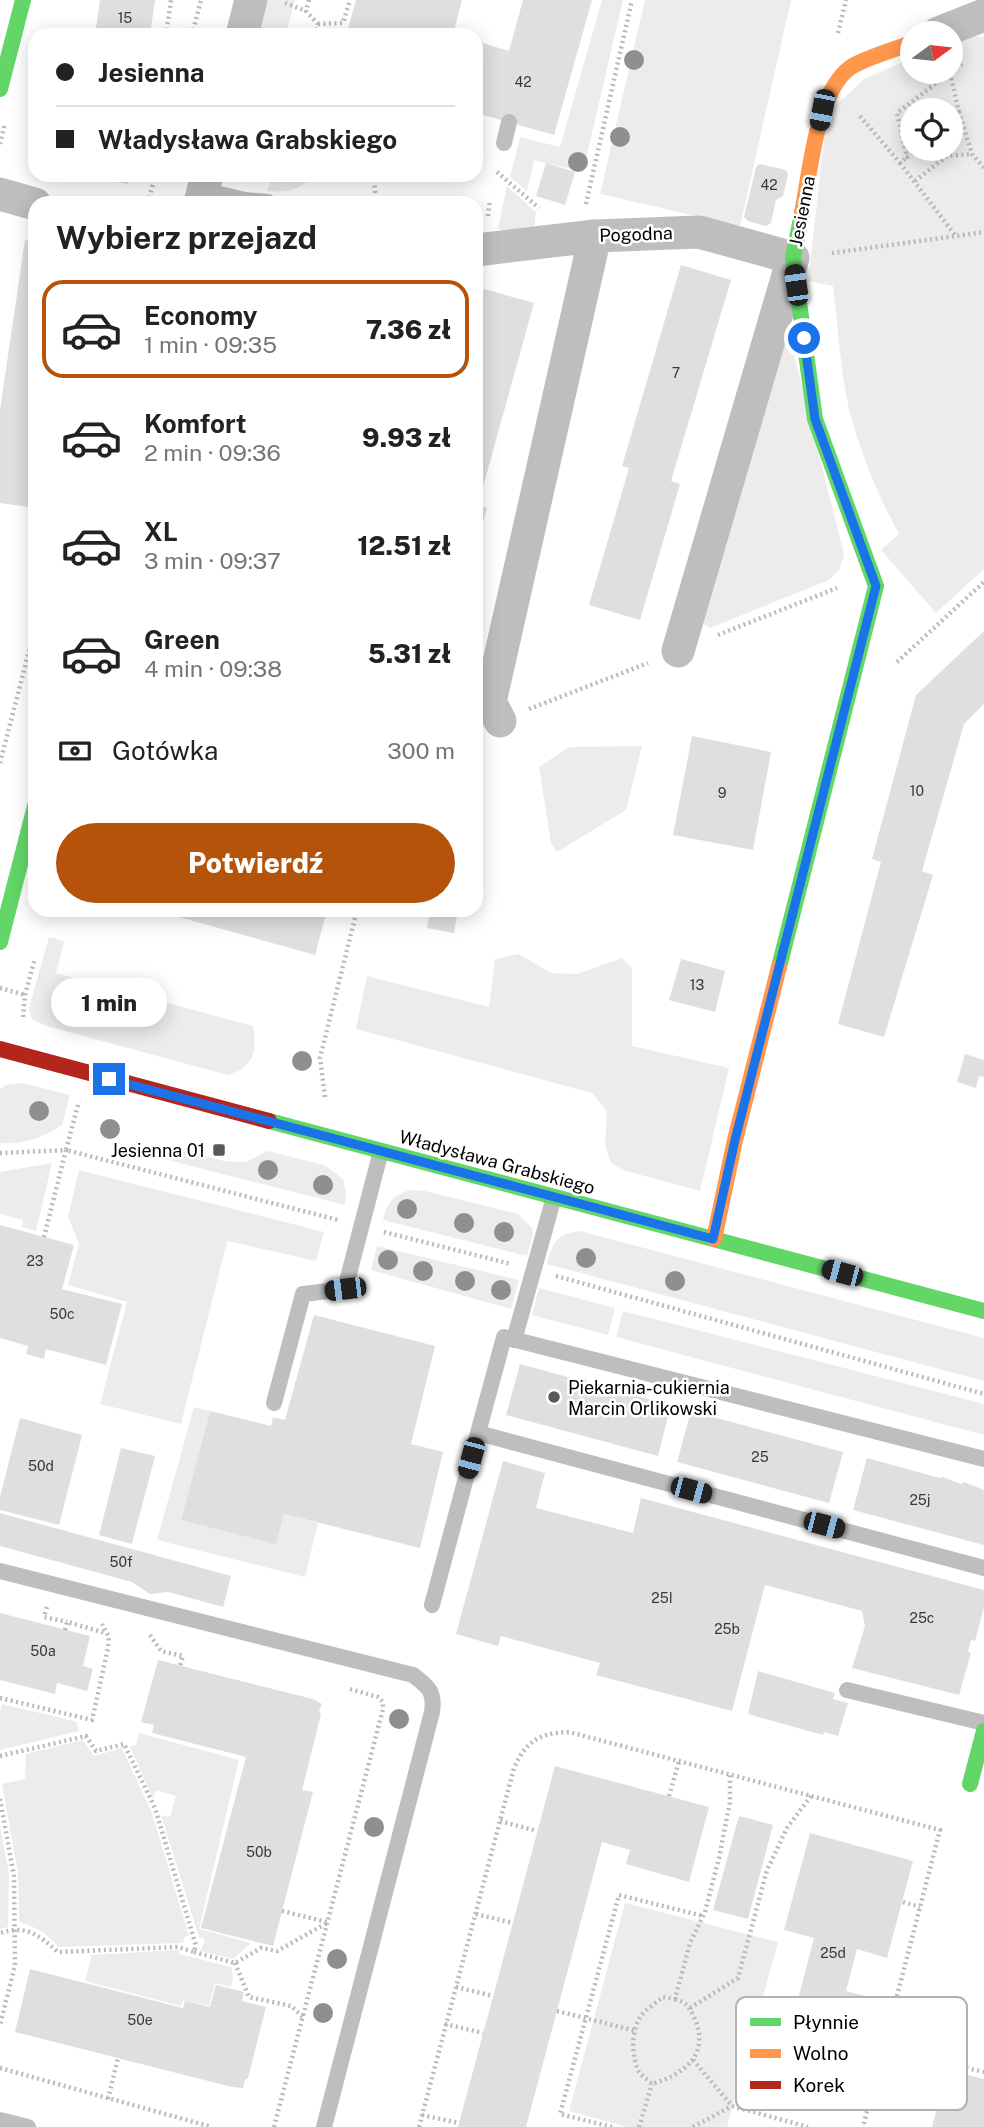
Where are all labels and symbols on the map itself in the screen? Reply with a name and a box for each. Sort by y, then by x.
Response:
house number: 15 [118,10,132,26]
north arrow [900,21,962,84]
house number: 42 [514,74,532,90]
car [808,87,837,133]
street label: Jesienna [785,174,819,248]
house number: 42 [760,177,778,193]
street label: Pogodna [599,222,673,246]
car [783,263,810,307]
route start [788,322,820,354]
house number: 7 [672,365,680,381]
house number: 10 [910,783,924,799]
house number: 9 [718,785,727,801]
house number: 13 [690,977,704,993]
callout: 1 min [51,978,167,1026]
route end [93,1063,125,1095]
street label: Władysława Grabskiego [397,1126,597,1198]
place label: Jesienna 01 [111,1140,205,1161]
marker: Jesienna 01 [211,1142,227,1158]
house number: 23 [26,1253,44,1269]
car [819,1257,866,1289]
car [323,1276,368,1302]
house number: 50c [49,1306,75,1322]
place label: Piekarnia-cukiernia Marcin Orlikowski [568,1377,730,1419]
marker: Piekarnia-cukiernia Marcin Orlikowski [546,1389,562,1405]
car [456,1435,487,1481]
house number: 25 [751,1449,769,1465]
house number: 50d [28,1458,54,1474]
car [668,1474,715,1506]
house number: 25j [910,1492,931,1508]
car [801,1509,848,1541]
house number: 50f [109,1554,133,1570]
house number: 25I [651,1590,673,1606]
house number: 25c [910,1610,934,1626]
house number: 25b [714,1621,740,1637]
house number: 50a [30,1643,56,1659]
house number: 50b [246,1844,272,1860]
house number: 25d [820,1945,846,1961]
legend [736,1997,967,2110]
text: Płynnie [793,2011,859,2033]
house number: 50e [127,2012,153,2028]
text: Wolno [793,2042,848,2064]
text: Korek [793,2074,845,2096]

